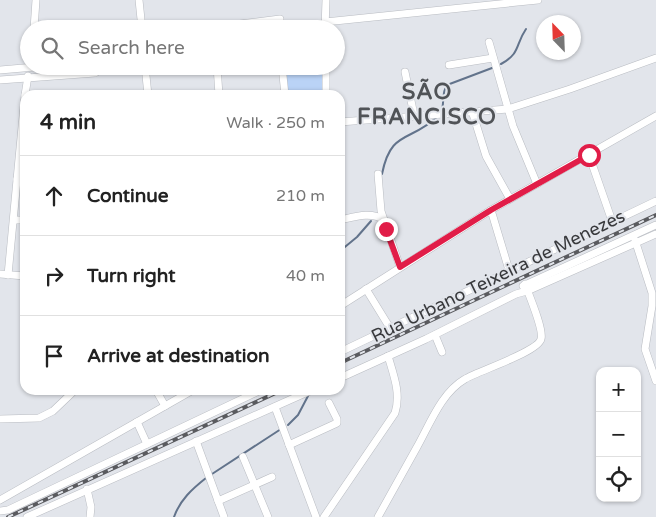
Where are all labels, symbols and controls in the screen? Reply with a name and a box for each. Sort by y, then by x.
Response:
north arrow [536,15,581,60]
search box [20,20,345,75]
icon: search [38,34,66,62]
text: Search here [78,37,185,59]
district label: SÃO FRANCISCO [357,78,497,130]
text: 4 min [40,110,96,135]
text: Walk · 250 m [226,113,325,133]
route start [578,144,601,167]
icon: ahead [40,182,68,210]
text: Continue [87,185,169,207]
text: 210 m [276,186,325,206]
street label: Rua Urbano Teixeira de Menezes [367,205,629,347]
route end [375,218,398,241]
icon: right [40,262,68,290]
text: Turn right [87,265,175,287]
text: 40 m [286,266,325,286]
icon: arrive [40,342,68,370]
text: Arrive at destination [87,345,270,367]
map controls [596,367,641,502]
button: + [596,367,641,412]
button: − [596,412,641,457]
button: locate [596,457,641,502]

